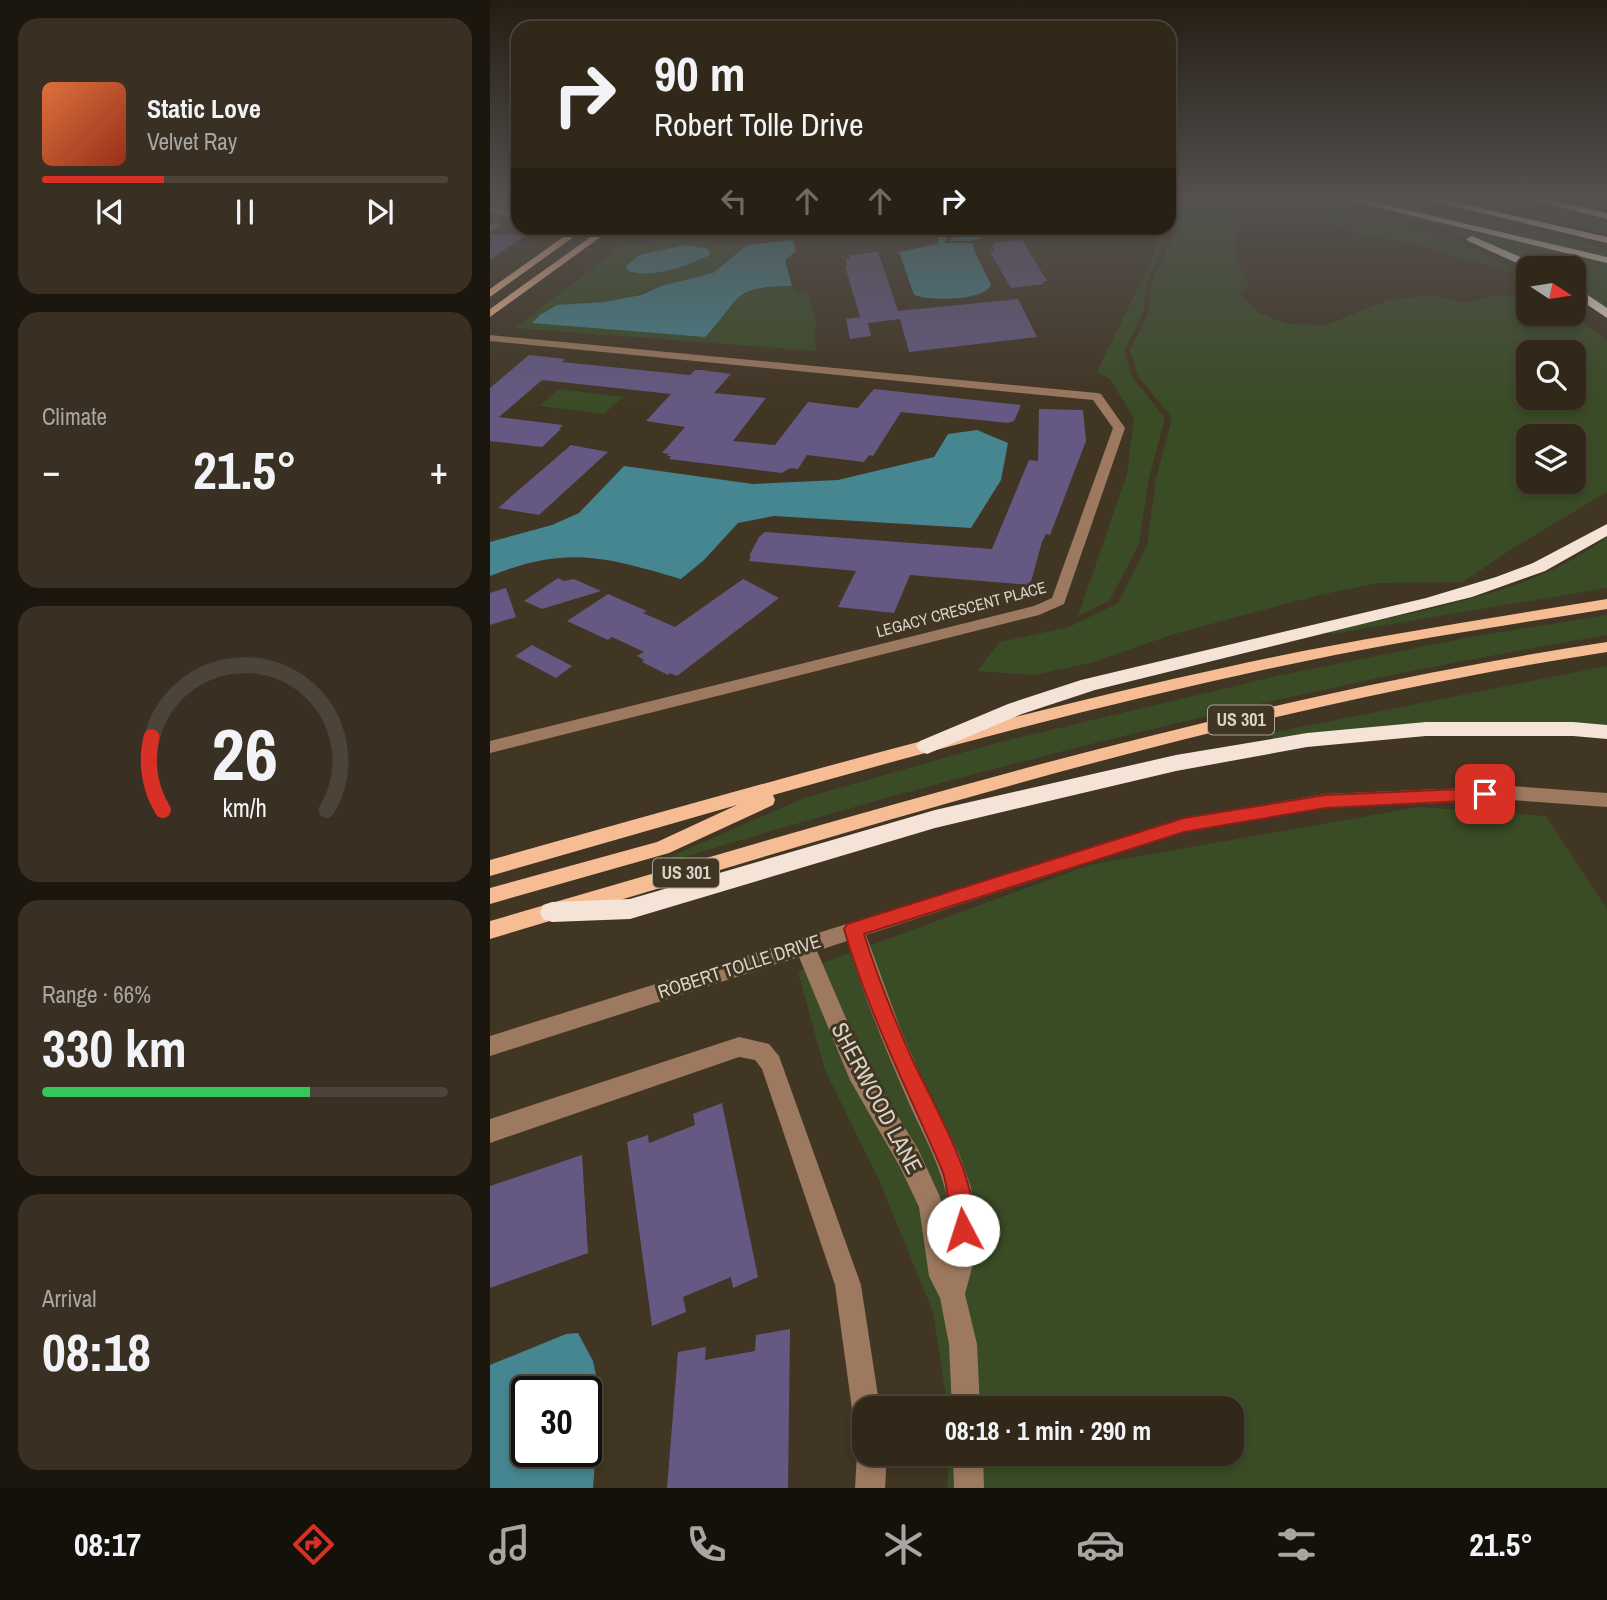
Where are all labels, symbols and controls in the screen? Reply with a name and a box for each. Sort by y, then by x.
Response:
text: 90 m [654,40,746,106]
icon: right [539,49,630,140]
text: Static Love [147,91,261,126]
text: Robert Tolle Drive [654,103,864,146]
text: Velvet Ray [147,126,237,157]
icon: left [715,182,753,220]
icon: ahead [788,182,826,220]
icon: ahead [861,182,899,220]
icon: right [934,182,972,220]
icon: previous [91,193,129,231]
icon: pause [226,193,264,231]
icon: next [361,193,399,231]
north arrow [1516,256,1586,326]
map controls [1516,256,1586,494]
button: search [1516,340,1586,410]
text: Climate [42,401,107,432]
button: layers [1516,424,1586,494]
text: 21.5° [193,435,297,505]
text: − [42,445,60,496]
text: + [430,445,448,496]
street label: LEGACY CRESCENT PLACE [874,576,1048,642]
text: 26 [212,705,278,803]
road number: US 301 [1208,706,1274,734]
pin [1455,764,1515,824]
icon: arrive [1466,775,1504,813]
text: km/h [223,791,267,825]
road number: US 301 [653,858,719,888]
street label: ROBERT TOLLE DRIVE [654,927,824,1005]
text: Range · 66% [42,979,151,1010]
text: 330 km [42,1013,187,1083]
street label: SHERWOOD LANE [824,1017,930,1179]
position arrow [926,1193,1000,1267]
text: Arrival [42,1283,97,1314]
text: 08:18 [42,1317,151,1387]
speed limit sign: 30 [511,1376,602,1467]
text: 08:18 · 1 min · 290 m [945,1413,1151,1448]
icon: directions [289,1520,338,1569]
icon: music [485,1520,534,1569]
icon: phone [682,1520,731,1569]
icon: climate [879,1520,928,1569]
icon: car [1076,1520,1125,1569]
icon: filters [1272,1520,1321,1569]
text: 08:17 [74,1523,141,1566]
text: 21.5° [1469,1523,1533,1566]

